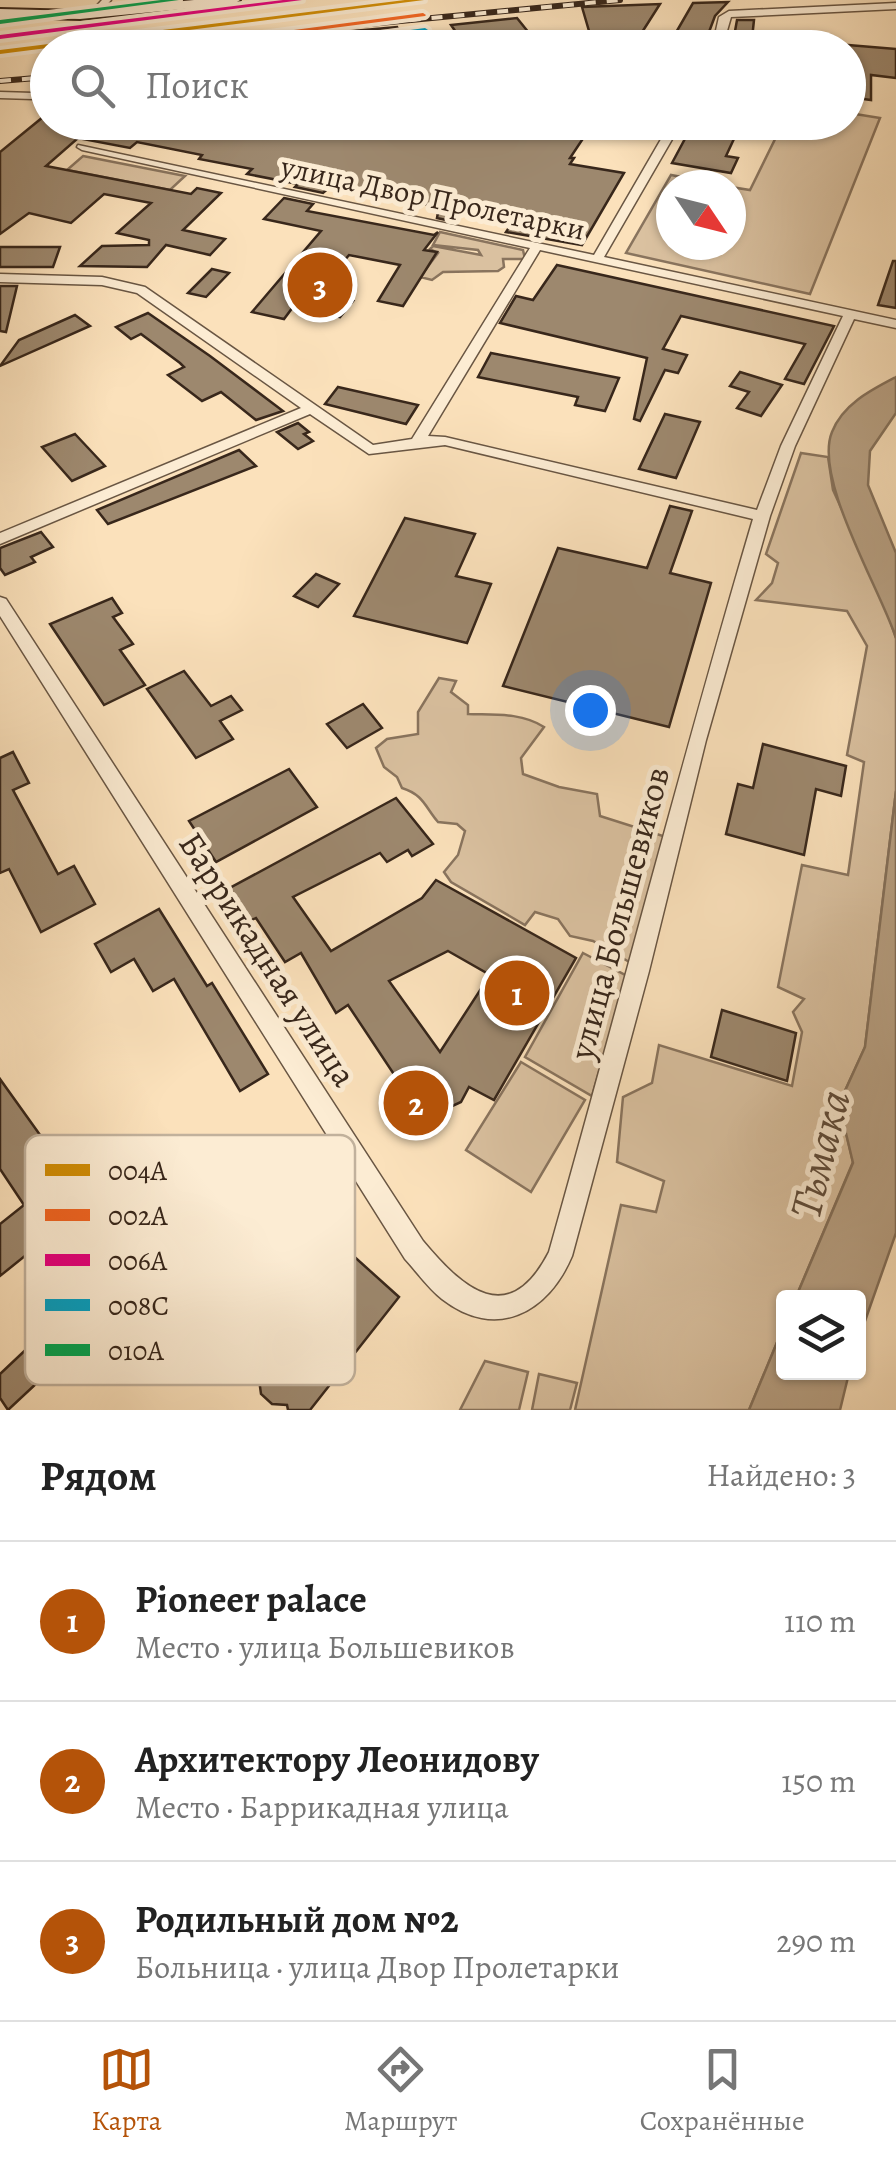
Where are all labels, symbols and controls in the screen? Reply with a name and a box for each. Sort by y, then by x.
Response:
search box [30,30,866,140]
icon: search [65,58,120,113]
text: Поиск [145,59,249,111]
street label: улица Двор Пролетарки [276,146,589,250]
north arrow [656,170,746,260]
pin: 3 [288,248,352,322]
your location [565,685,616,736]
street label: улица Большевиков [557,761,681,1066]
street label: Баррикадная улица [168,822,368,1096]
pin: 1 [484,956,550,1030]
pin: 2 [384,1066,448,1140]
water label: Тьмака [774,1083,866,1225]
legend [25,1135,355,1385]
text: 004А [108,1152,168,1190]
text: 002А [108,1197,168,1235]
text: 006А [108,1242,168,1280]
text: 008С [108,1287,169,1325]
map controls [776,1290,866,1380]
button: layers [776,1290,866,1380]
text: 010А [108,1332,164,1370]
text: Рядом [40,1447,157,1504]
text: Найдено: 3 [707,1453,856,1497]
text: Pioneer palace [135,1573,367,1625]
text: 1 [67,1599,78,1643]
text: 110 m [784,1599,856,1643]
text: Место · улица Большевиков [135,1625,515,1669]
text: Архитектору Леонидову [135,1733,539,1785]
text: 2 [65,1759,80,1803]
text: 150 m [781,1759,856,1803]
text: Место · Баррикадная улица [135,1785,509,1829]
text: Родильный дом №2 [135,1893,459,1945]
text: 3 [66,1919,79,1963]
text: 290 m [776,1919,856,1963]
text: Больница · улица Двор Пролетарки [135,1945,620,1989]
tab: Карта [91,2042,162,2140]
tab: Маршрут [344,2042,457,2140]
tab: Сохранённые [640,2042,805,2140]

